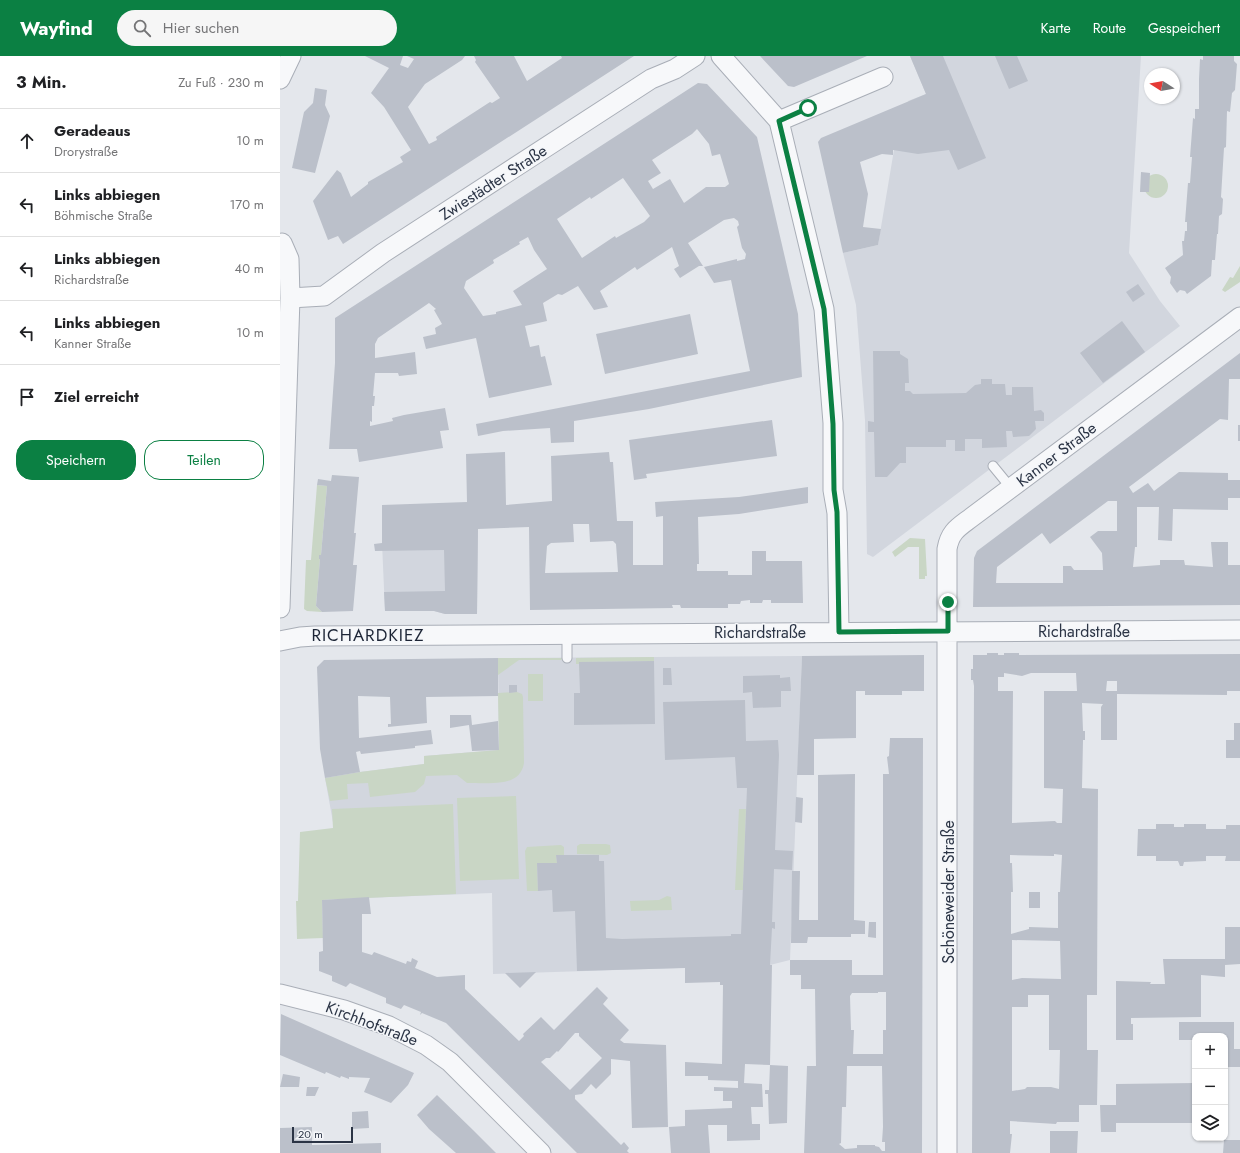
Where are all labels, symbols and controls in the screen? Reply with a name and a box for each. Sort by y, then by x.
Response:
search box [117,10,397,46]
text: Wayfind [20,15,93,42]
icon: search [131,17,153,39]
text: Hier suchen [163,17,239,39]
text: Karte [1041,18,1071,38]
text: Route [1093,18,1126,38]
text: Gespeichert [1148,18,1220,38]
north arrow [1144,68,1180,104]
text: 3 Min. [16,70,67,94]
text: Zu Fuß · 230 m [178,73,264,92]
route start [799,99,817,117]
text: Geradeaus [54,120,130,142]
icon: ahead [16,130,38,152]
text: 10 m [236,131,264,150]
street label: Zwiestädter Straße [435,139,551,226]
text: Drorystraße [54,142,118,161]
text: Links abbiegen [54,184,160,206]
icon: left [16,194,38,216]
text: 170 m [229,195,264,214]
text: Böhmische Straße [54,206,153,225]
text: Links abbiegen [54,248,160,270]
icon: left [16,258,38,280]
text: 40 m [235,259,264,278]
text: Richardstraße [54,270,129,289]
text: Links abbiegen [54,312,160,334]
icon: left [16,322,38,344]
text: 10 m [236,323,264,342]
text: Kanner Straße [54,334,131,353]
icon: arrive [16,386,38,408]
text: Ziel erreicht [54,386,139,408]
street label: Kanner Straße [1011,417,1101,492]
button: Speichern [16,440,136,480]
button: Teilen [144,440,264,480]
route end [939,593,957,611]
street label: Richardstraße [1038,620,1130,643]
street label: Richardstraße [714,621,806,644]
district label: RICHARDKIEZ [311,623,425,647]
street label: Schöneweider Straße [937,820,960,964]
street label: Kirchhofstraße [322,995,421,1052]
map controls [1192,1033,1228,1141]
button: + [1192,1033,1228,1069]
button: − [1192,1069,1228,1105]
button: layers [1192,1105,1228,1141]
scale bar [292,1125,353,1144]
text: 20 m [298,1126,323,1142]

